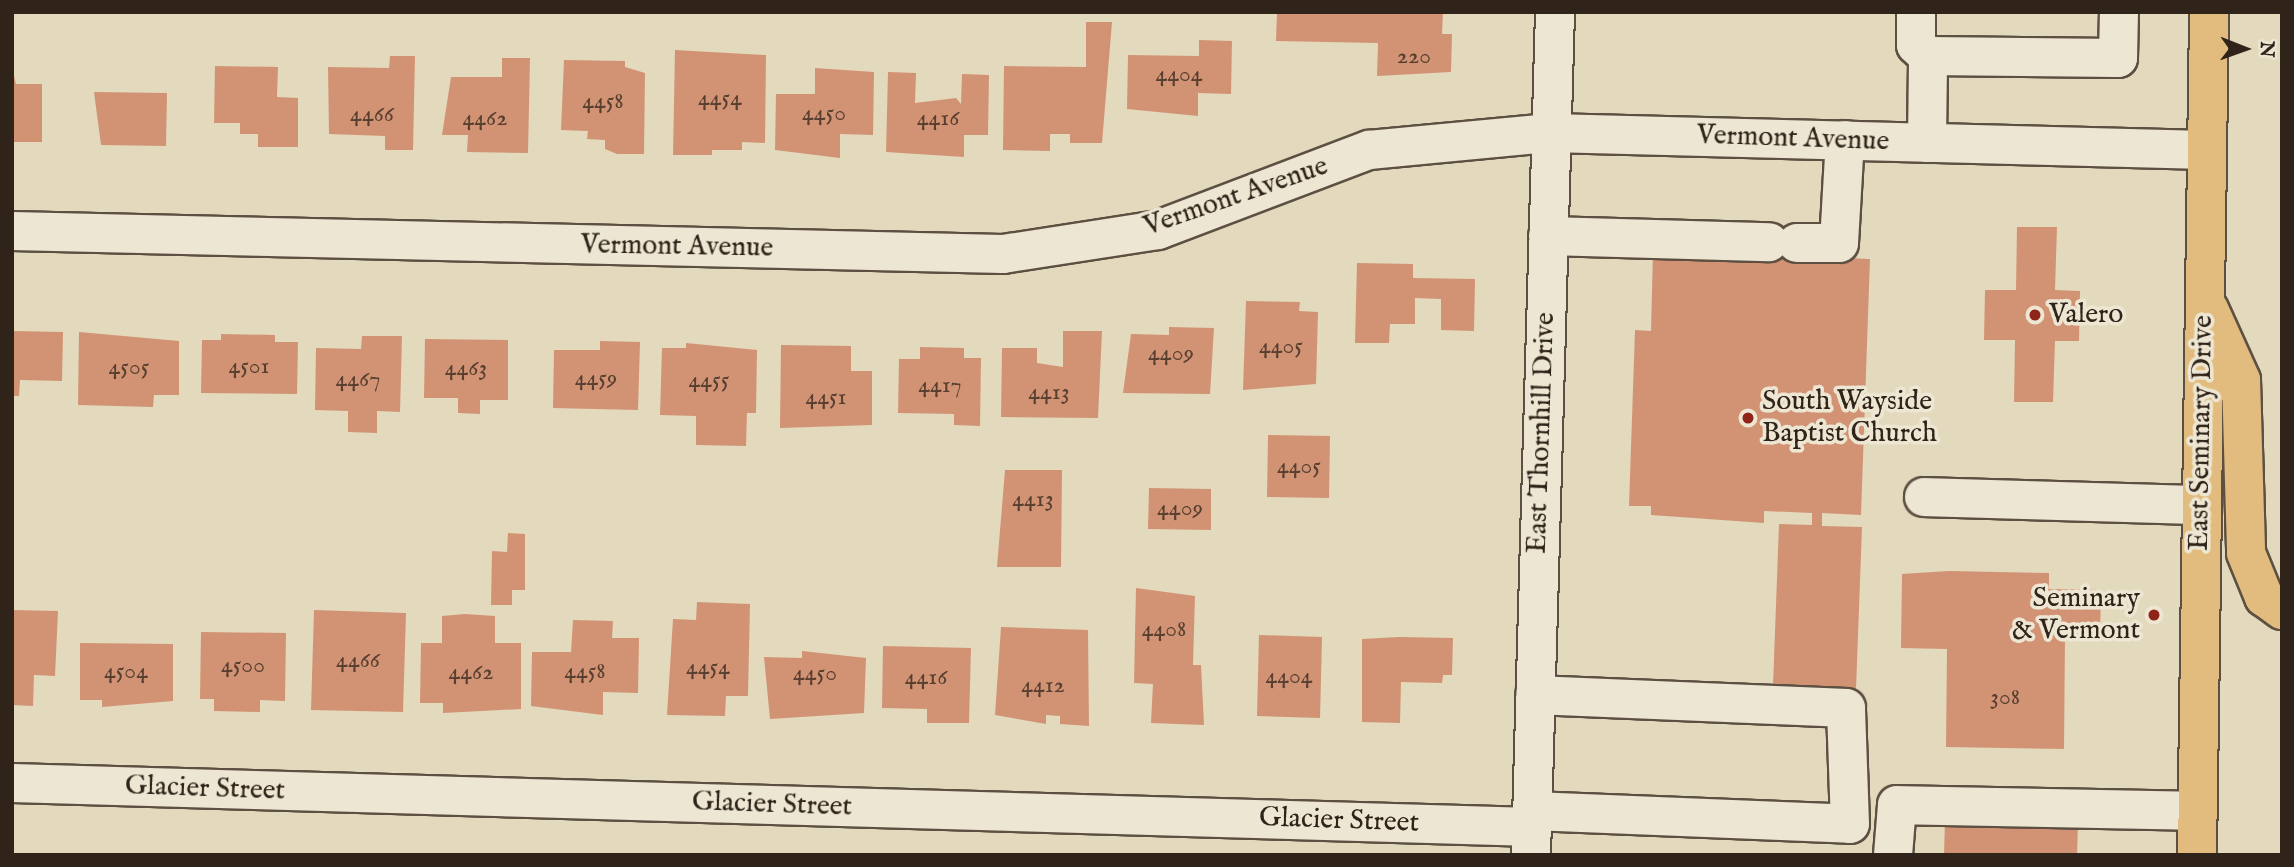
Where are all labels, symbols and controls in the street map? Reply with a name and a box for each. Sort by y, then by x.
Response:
north arrow [2210,14,2280,84]
text: N [2254,41,2278,58]
house number: 220 [1397,43,1431,71]
house number: 4404 [1155,61,1203,89]
house number: 4454 [698,85,742,113]
house number: 4458 [582,88,624,116]
house number: 4450 [802,100,846,128]
house number: 4466 [350,101,394,129]
house number: 4462 [463,105,507,133]
house number: 4416 [917,105,959,133]
street label: Vermont Avenue [1696,119,1890,159]
street label: Vermont Avenue [1139,150,1333,244]
street label: Vermont Avenue [580,229,774,265]
place label: Valero [2049,298,2123,332]
marker: Valero [2027,307,2043,323]
street label: East Thornhill Drive [1521,312,1563,554]
street label: East Seminary Drive [2183,315,2221,551]
house number: 4405 [1259,333,1303,361]
house number: 4409 [1148,340,1194,368]
house number: 4501 [229,353,269,381]
house number: 4505 [109,354,149,382]
house number: 4463 [445,355,487,383]
house number: 4459 [575,365,617,393]
house number: 4467 [336,366,380,394]
house number: 4455 [689,367,729,395]
house number: 4417 [918,372,962,400]
house number: 4413 [1028,379,1070,407]
house number: 4451 [805,384,847,412]
place label: South Wayside Baptist Church [1762,385,1937,451]
marker: South Wayside Baptist Church [1740,410,1756,426]
house number: 4405 [1277,453,1321,481]
house number: 4413 [1012,486,1054,514]
house number: 4409 [1157,495,1203,523]
place label: Seminary & Vermont [2012,582,2140,648]
marker: Seminary & Vermont [2146,607,2162,623]
house number: 4408 [1142,616,1186,644]
house number: 4466 [336,647,380,675]
house number: 4500 [221,652,265,680]
house number: 4454 [686,654,730,682]
house number: 4504 [104,658,148,686]
house number: 4458 [564,658,606,686]
house number: 4462 [449,659,493,687]
house number: 4450 [793,660,837,688]
house number: 4404 [1265,663,1313,691]
house number: 4416 [905,664,947,692]
house number: 4412 [1021,672,1065,700]
house number: 308 [1990,684,2020,712]
street label: Glacier Street [124,769,286,809]
street label: Glacier Street [691,785,853,825]
street label: Glacier Street [1258,801,1420,841]

